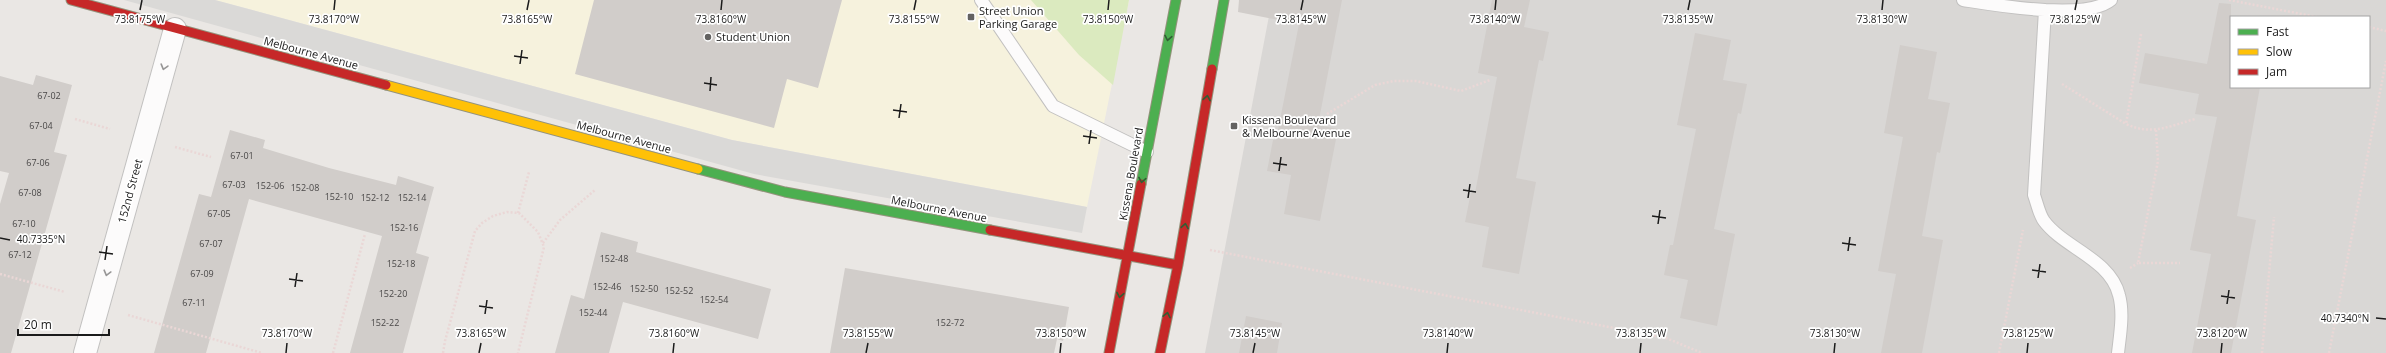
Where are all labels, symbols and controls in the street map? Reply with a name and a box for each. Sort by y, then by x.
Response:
place label: Street Union Parking Garage [979,3,1057,31]
text: 73.8175°W [115,12,166,26]
text: 73.8170°W [309,12,360,26]
text: 73.8165°W [502,12,553,26]
text: 73.8160°W [696,12,747,26]
text: 73.8155°W [889,12,940,26]
marker: Street Union Parking Garage [966,12,976,22]
text: 73.8150°W [1083,12,1134,26]
text: 73.8145°W [1276,12,1327,26]
text: 73.8140°W [1470,12,1521,26]
text: 73.8135°W [1663,12,1714,26]
text: 73.8130°W [1857,12,1908,26]
text: 73.8125°W [2050,12,2101,26]
legend [2230,16,2370,88]
text: Fast [2266,23,2289,40]
place label: Student Union [716,29,790,44]
marker: Student Union [703,32,713,42]
street label: Melbourne Avenue [262,33,360,72]
one-way arrow [1165,35,1173,41]
text: Slow [2266,43,2293,60]
one-way arrow [160,63,169,70]
text: Jam [2265,63,2287,80]
house number: 67-02 [37,89,61,102]
one-way arrow [1202,95,1211,101]
place label: Kissena Boulevard & Melbourne Avenue [1242,112,1350,140]
street label: Melbourne Avenue [575,117,673,156]
house number: 67-04 [29,119,53,132]
marker: Kissena Boulevard & Melbourne Avenue [1229,121,1239,131]
street label: Kissena Boulevard [1115,126,1146,222]
house number: 67-01 [230,149,254,162]
house number: 67-06 [26,156,50,169]
street label: 152nd Street [114,157,145,225]
one-way arrow [1138,177,1147,183]
house number: 67-03 [222,178,246,191]
house number: 152-06 [256,179,284,192]
house number: 152-08 [291,181,319,194]
house number: 67-08 [18,186,42,199]
house number: 152-10 [325,190,353,203]
house number: 152-12 [361,191,389,204]
house number: 152-14 [398,191,426,204]
street label: Melbourne Avenue [890,192,988,225]
house number: 67-05 [207,207,231,220]
house number: 67-10 [12,217,36,230]
house number: 152-16 [390,221,418,234]
one-way arrow [1180,223,1188,229]
text: 40.7335°N [17,232,65,246]
house number: 67-07 [199,237,223,250]
house number: 67-12 [8,248,32,261]
house number: 152-48 [600,252,628,265]
house number: 152-18 [387,257,415,270]
house number: 67-09 [190,267,214,280]
one-way arrow [103,269,112,276]
house number: 152-46 [593,280,621,293]
house number: 152-50 [630,282,658,295]
house number: 152-52 [665,284,693,297]
house number: 152-20 [379,287,407,300]
one-way arrow [1117,292,1125,298]
house number: 152-54 [700,293,728,306]
house number: 67-11 [182,296,206,309]
house number: 152-44 [579,306,607,319]
scale bar [18,311,109,337]
text: 40.7340°N [2321,311,2369,325]
one-way arrow [1163,312,1171,318]
text: 20 m [24,316,52,333]
house number: 152-22 [371,316,399,329]
house number: 152-72 [936,316,964,329]
text: 73.8170°W [262,326,313,340]
text: 73.8165°W [456,326,507,340]
text: 73.8160°W [649,326,700,340]
text: 73.8155°W [843,326,894,340]
text: 73.8150°W [1036,326,1087,340]
text: 73.8145°W [1230,326,1281,340]
text: 73.8140°W [1423,326,1474,340]
text: 73.8135°W [1616,326,1667,340]
text: 73.8130°W [1810,326,1861,340]
text: 73.8125°W [2003,326,2054,340]
text: 73.8120°W [2197,326,2248,340]

